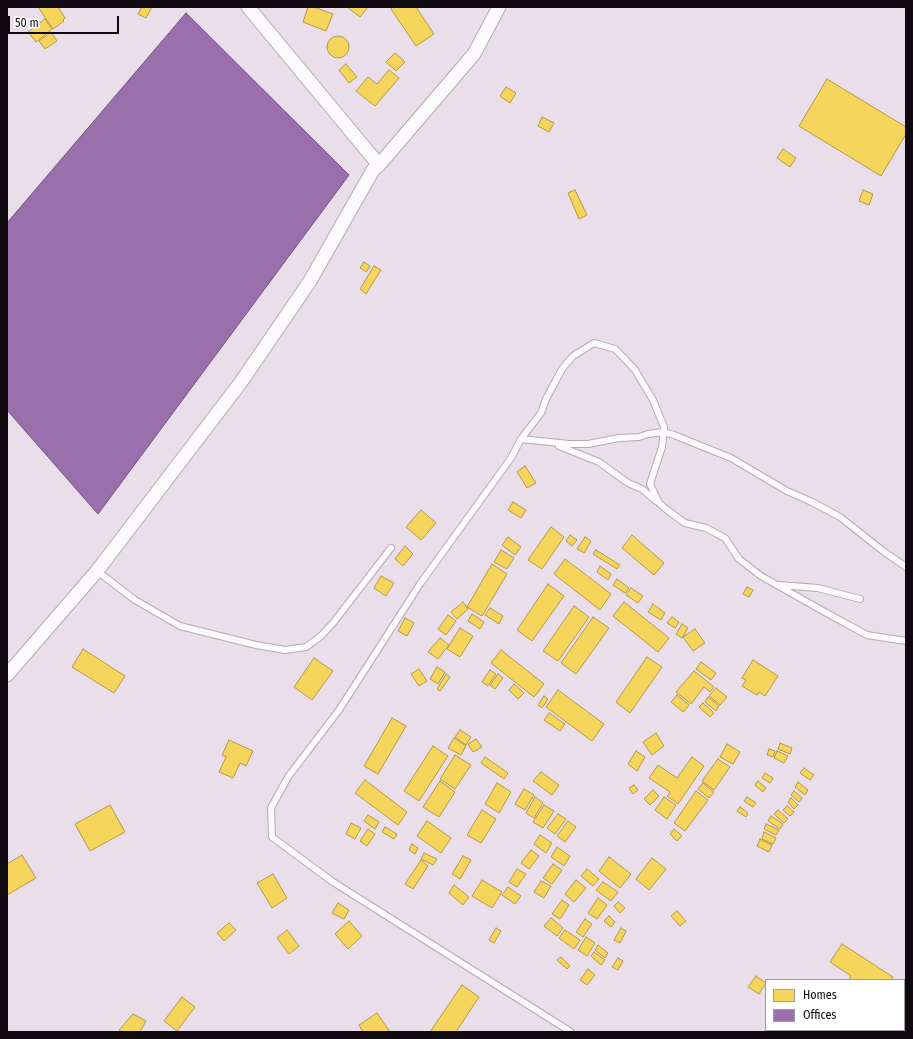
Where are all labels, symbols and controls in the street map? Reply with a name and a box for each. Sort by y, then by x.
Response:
scale bar [10,8,121,34]
text: 50 m [15,16,39,30]
legend [765,979,905,1031]
text: Homes [803,988,837,1002]
text: Offices [803,1008,836,1022]

